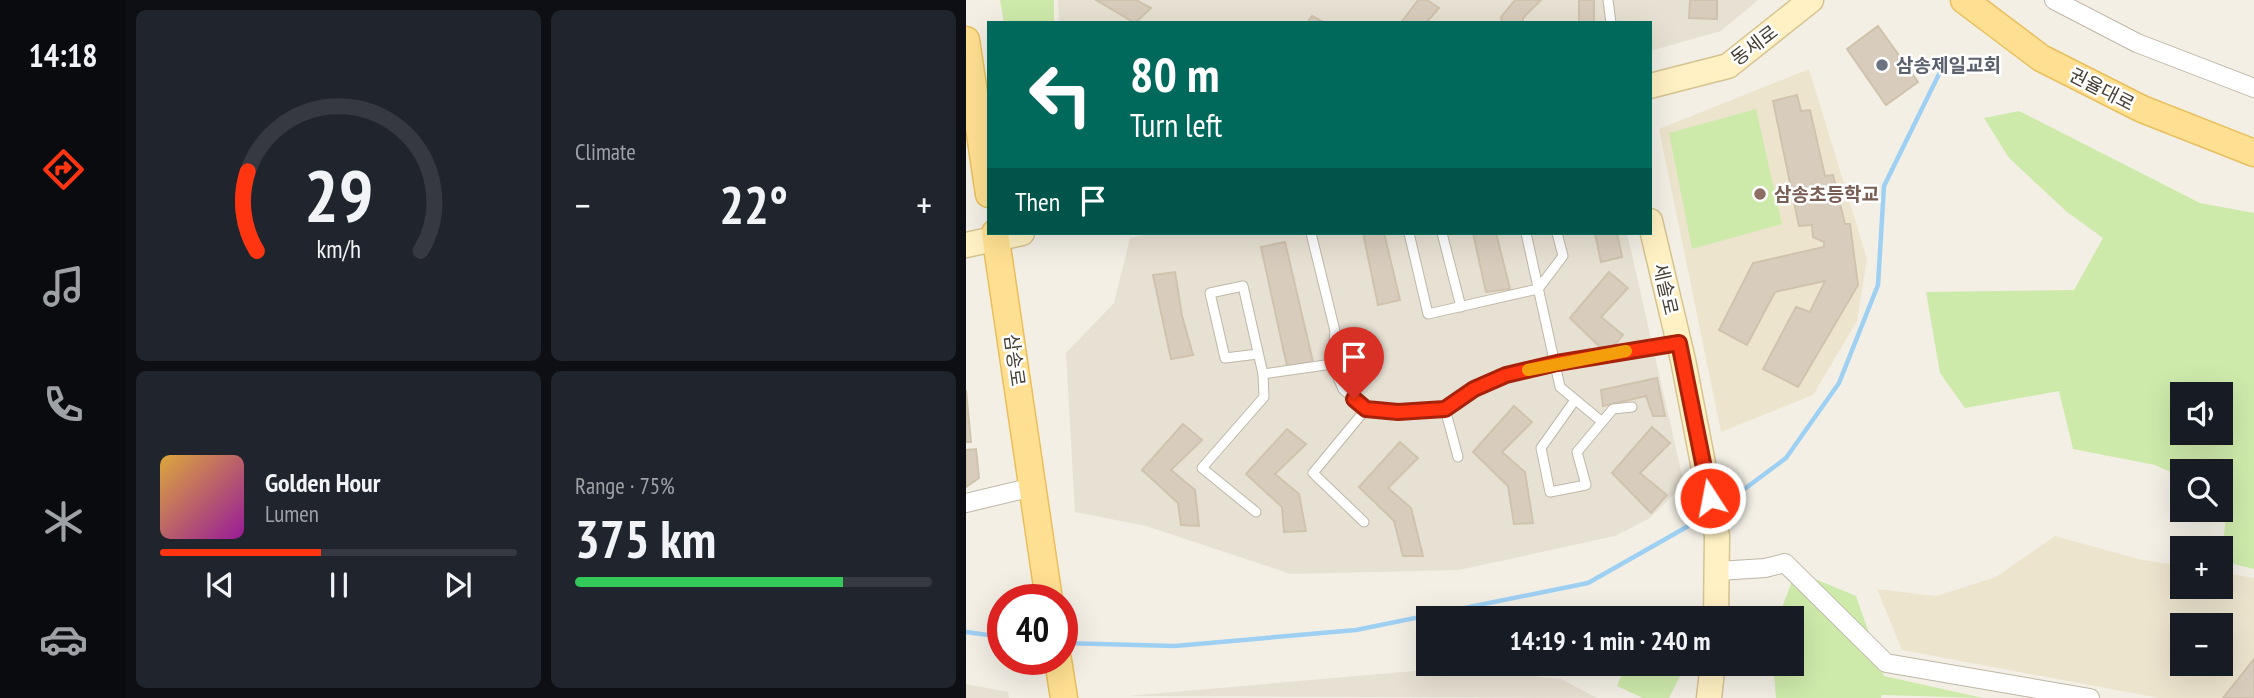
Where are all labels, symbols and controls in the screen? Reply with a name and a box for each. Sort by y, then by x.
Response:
street label: 동세로 [1726,20,1782,70]
text: 14:18 [28,34,98,76]
text: 80 m [1130,42,1219,106]
icon: left [1015,49,1106,140]
place label: 삼송제일교회 [1896,53,2001,77]
marker: 삼송제일교회 [1874,57,1890,73]
street label: 권율대로 [2065,62,2139,116]
text: Turn left [1130,104,1222,146]
text: Climate [575,137,636,166]
icon: directions [39,145,88,194]
text: 29 [304,148,373,242]
text: 22° [719,171,788,238]
text: − [575,180,591,229]
text: + [916,180,932,229]
icon: arrive [1074,182,1112,220]
place label: 삼송초등학교 [1774,182,1879,206]
text: Then [1015,185,1060,218]
marker: 삼송초등학교 [1752,186,1768,202]
text: km/h [316,233,361,265]
street label: 세솔로 [1648,261,1684,317]
icon: music [39,262,88,311]
pin [1324,327,1384,399]
street label: 삼송로 [999,332,1031,388]
icon: arrive [1335,338,1373,376]
icon: phone [39,380,88,429]
map controls [2170,382,2233,676]
button: sound [2170,382,2233,445]
button: search [2170,459,2233,522]
position arrow [1673,461,1747,535]
text: Golden Hour [265,466,380,499]
text: Range · 75% [575,471,675,500]
icon: climate [39,497,88,546]
text: Lumen [265,499,319,528]
text: 375 km [575,505,716,572]
button: + [2170,536,2233,599]
icon: previous [201,566,239,604]
icon: pause [320,566,358,604]
icon: next [439,566,477,604]
speed limit sign: 40 [987,584,1078,675]
button: − [2170,613,2233,676]
icon: car [39,615,88,664]
text: 14:19 · 1 min · 240 m [1510,624,1710,657]

